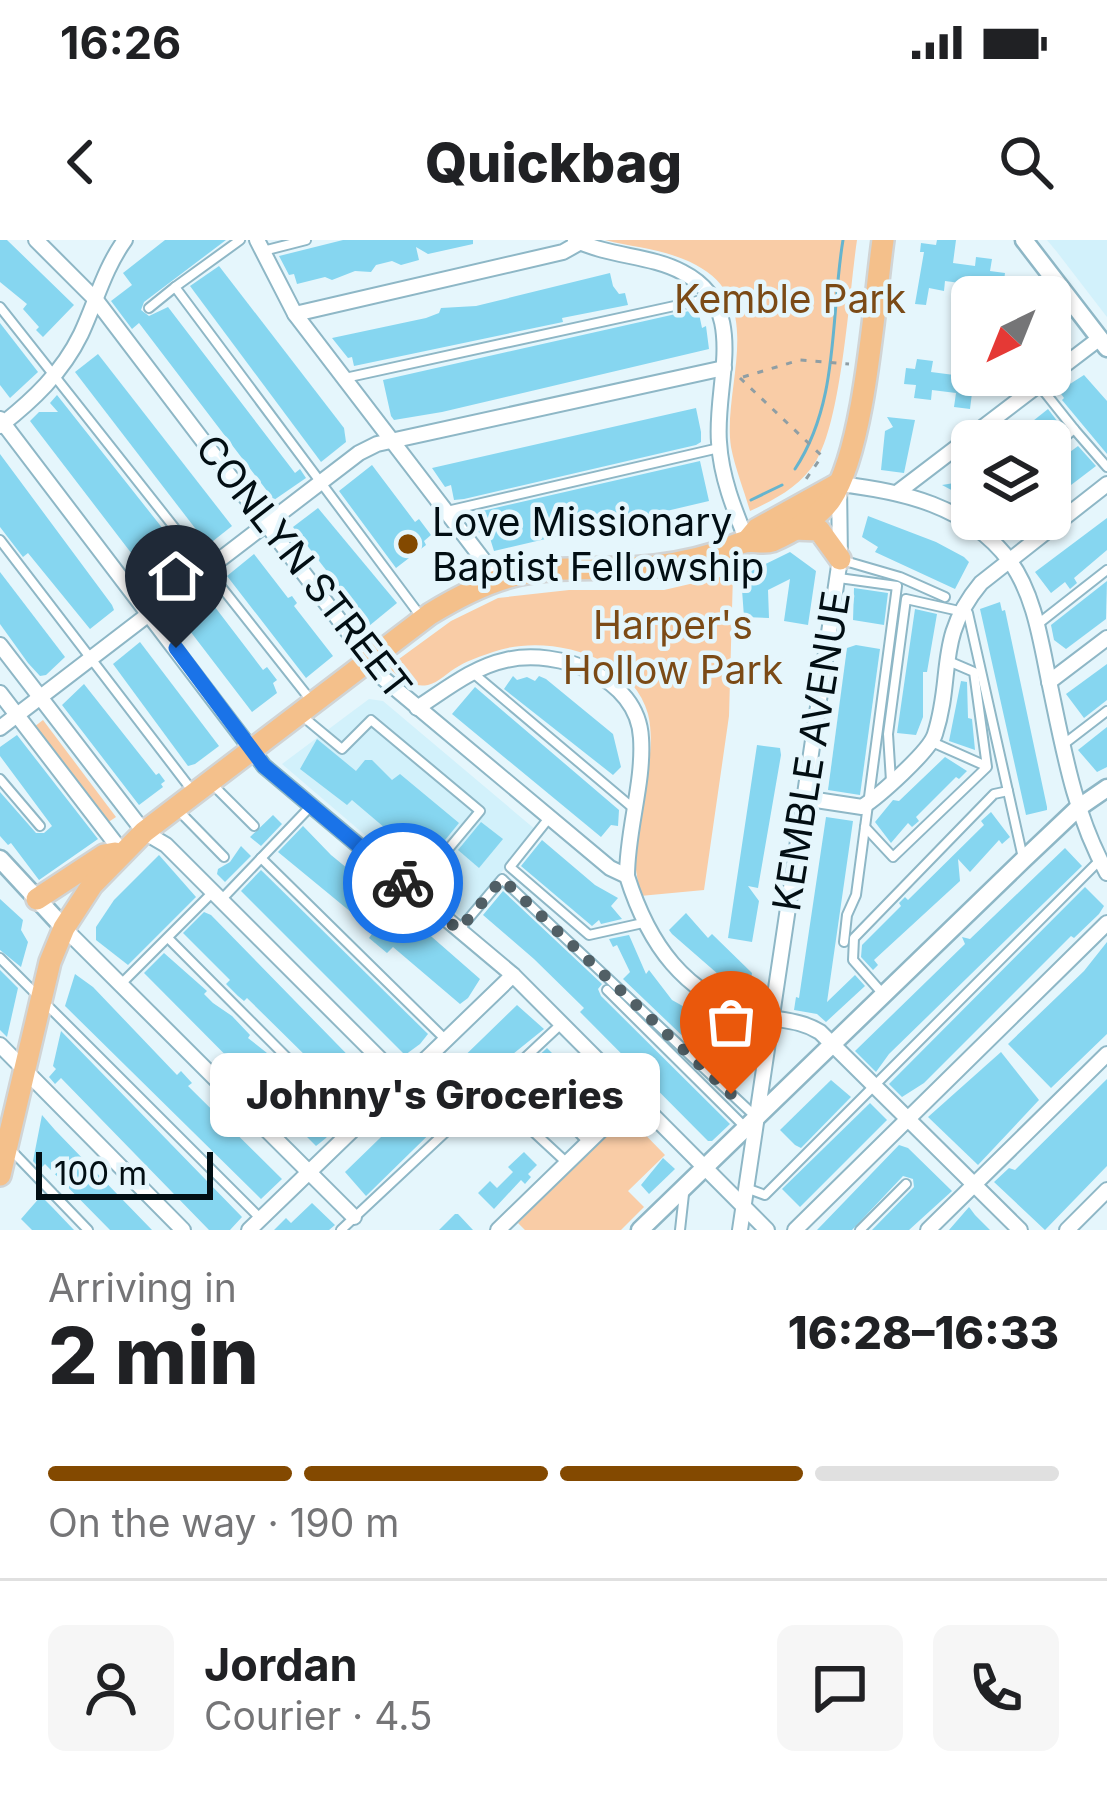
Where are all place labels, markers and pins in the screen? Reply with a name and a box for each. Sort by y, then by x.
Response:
place label: Love Missionary Baptist Fellowship [432,498,765,590]
pin [125,525,227,648]
marker: Love Missionary Baptist Fellowship [395,531,421,557]
pin [680,971,782,1094]
callout: Johnny's Groceries [209,1052,659,1136]

